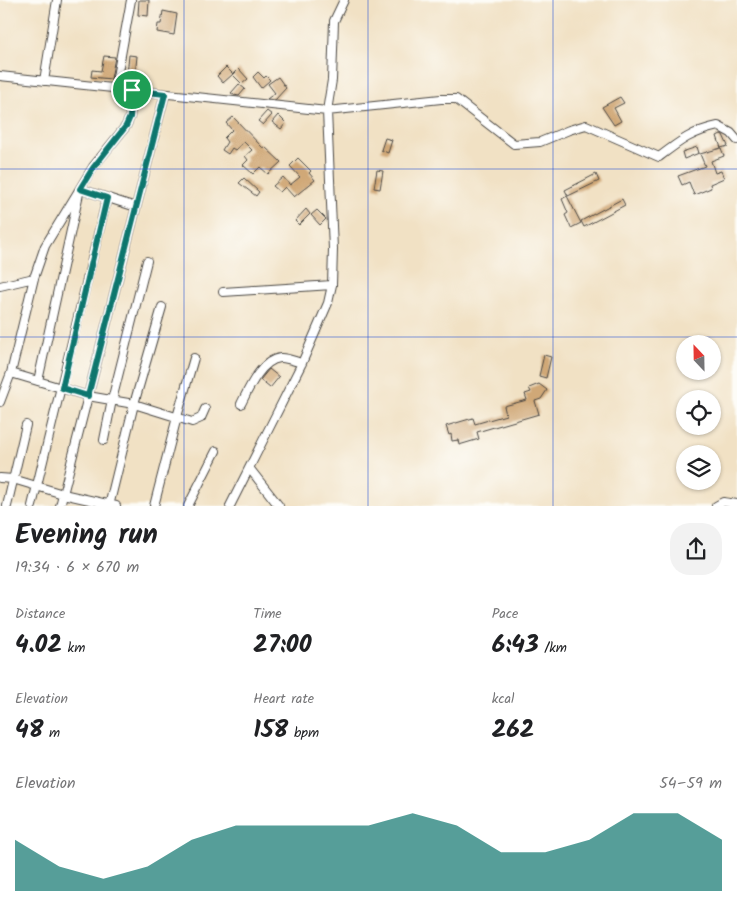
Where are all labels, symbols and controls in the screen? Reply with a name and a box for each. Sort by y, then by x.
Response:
pin [111,69,153,111]
icon: arrive [118,76,146,104]
north arrow [676,335,721,380]
map controls [676,335,721,490]
button: locate [676,390,721,435]
button: layers [676,445,721,490]
text: Evening run [15,513,158,558]
button: share [670,523,722,575]
text: 19:34 · 6 × 670 m [15,555,139,580]
text: Distance [15,603,65,625]
text: Time [253,603,282,625]
text: Pace [492,603,518,625]
text: 4.02 [15,625,62,665]
text: 27:00 [253,625,312,665]
text: 6:43 [492,625,539,665]
text: km [62,637,85,659]
text: /km [539,637,567,659]
text: Elevation [15,688,68,710]
text: Heart rate [253,688,314,710]
text: kcal [492,688,514,710]
text: 48 [15,710,43,750]
text: 158 [253,710,288,750]
text: 262 [492,710,534,750]
text: m [43,722,60,744]
text: bpm [288,722,319,744]
text: Elevation [15,771,76,796]
text: 54–59 m [659,771,722,796]

